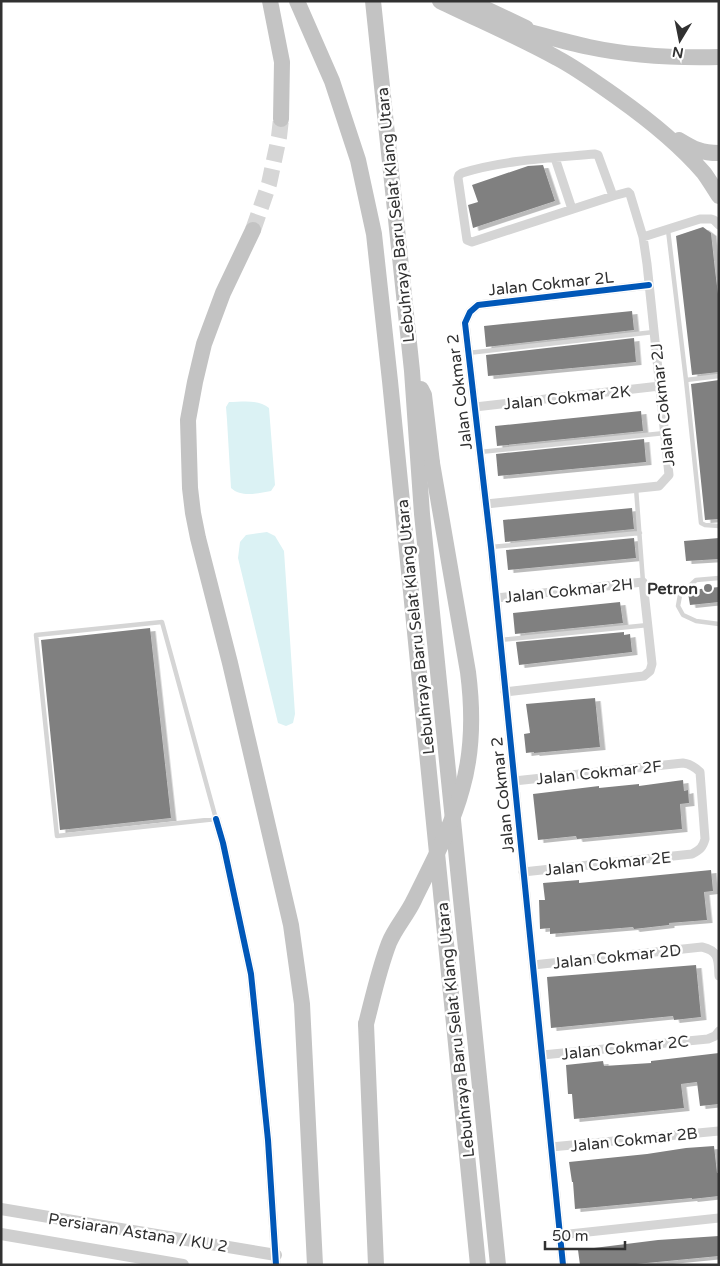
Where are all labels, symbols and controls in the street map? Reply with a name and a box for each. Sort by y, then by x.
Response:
north arrow [655,15,705,65]
text: N [671,43,685,62]
street label: Lebuhraya Baru Selat Klang Utara [373,86,419,343]
street label: Jalan Cokmar 2L [487,267,615,301]
street label: Jalan Cokmar 2 [443,333,477,451]
street label: Jalan Cokmar 2J [647,342,679,468]
street label: Jalan Cokmar 2K [503,381,632,415]
street label: Lebuhraya Baru Selat Klang Utara [393,498,439,755]
street label: Jalan Cokmar 2H [504,574,634,608]
place label: Petron [647,579,698,599]
marker: Petron [702,582,714,594]
street label: Jalan Cokmar 2 [487,736,519,854]
street label: Jalan Cokmar 2F [535,756,663,790]
street label: Jalan Cokmar 2E [544,847,672,881]
street label: Lebuhraya Baru Selat Klang Utara [433,901,479,1158]
street label: Jalan Cokmar 2D [552,940,682,974]
street label: Jalan Cokmar 2C [561,1031,690,1065]
street label: Jalan Cokmar 2B [570,1123,699,1157]
street label: Persiaran Astana / KU 2 [47,1209,229,1257]
scale bar [545,1218,625,1250]
text: 50 m [552,1227,589,1245]

